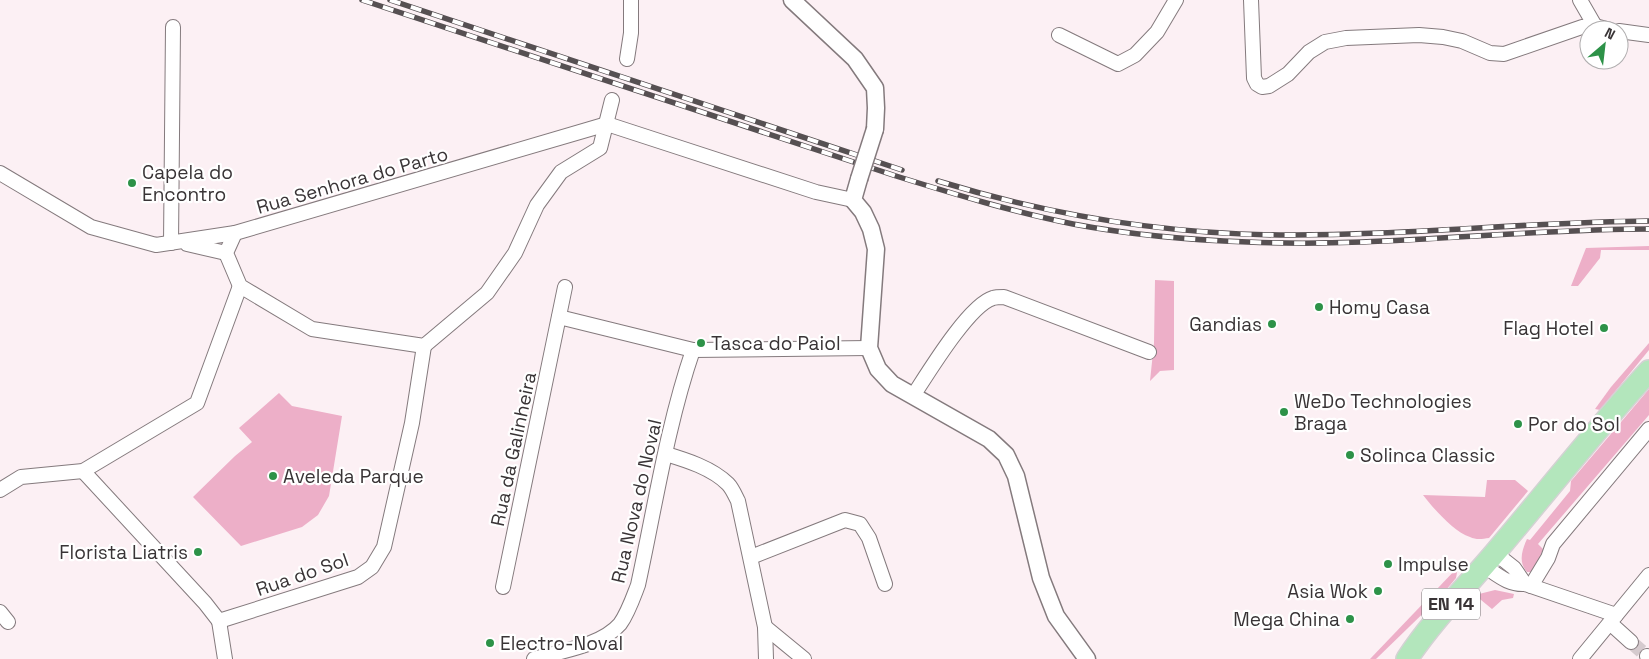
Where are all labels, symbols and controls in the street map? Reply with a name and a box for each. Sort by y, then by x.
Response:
north arrow [1579,20,1629,70]
text: N [1602,23,1618,44]
street label: Rua Senhora do Parto [253,141,451,220]
place label: Capela do Encontro [142,160,233,207]
marker: Capela do Encontro [126,177,138,189]
place label: Homy Casa [1329,295,1430,320]
marker: Homy Casa [1313,301,1325,313]
place label: Gandias [1189,312,1262,337]
place label: Flag Hotel [1503,316,1594,341]
marker: Gandias [1266,318,1278,330]
marker: Flag Hotel [1598,322,1610,334]
place label: Tasca do Paiol [711,331,841,356]
marker: Tasca do Paiol [695,337,707,349]
street label: Rua da Galinheira [485,370,542,529]
place label: WeDo Technologies Braga [1294,389,1472,436]
marker: WeDo Technologies Braga [1278,406,1290,418]
place label: Por do Sol [1528,412,1620,437]
street label: Rua Nova do Noval [605,417,668,586]
marker: Por do Sol [1512,418,1524,430]
place label: Solinca Classic [1360,443,1495,468]
marker: Solinca Classic [1344,449,1356,461]
place label: Aveleda Parque [283,464,424,489]
marker: Aveleda Parque [267,470,279,482]
place label: Florista Liatris [59,540,188,565]
marker: Florista Liatris [192,546,204,558]
street label: Rua do Sol [253,547,352,602]
place label: Impulse [1398,552,1469,577]
marker: Impulse [1382,558,1394,570]
place label: Asia Wok [1287,579,1368,604]
marker: Asia Wok [1372,585,1384,597]
road number: EN 14 [1422,588,1480,620]
place label: Mega China [1233,607,1340,632]
marker: Mega China [1344,613,1356,625]
place label: Electro-Noval [500,631,623,656]
marker: Electro-Noval [484,637,496,649]

